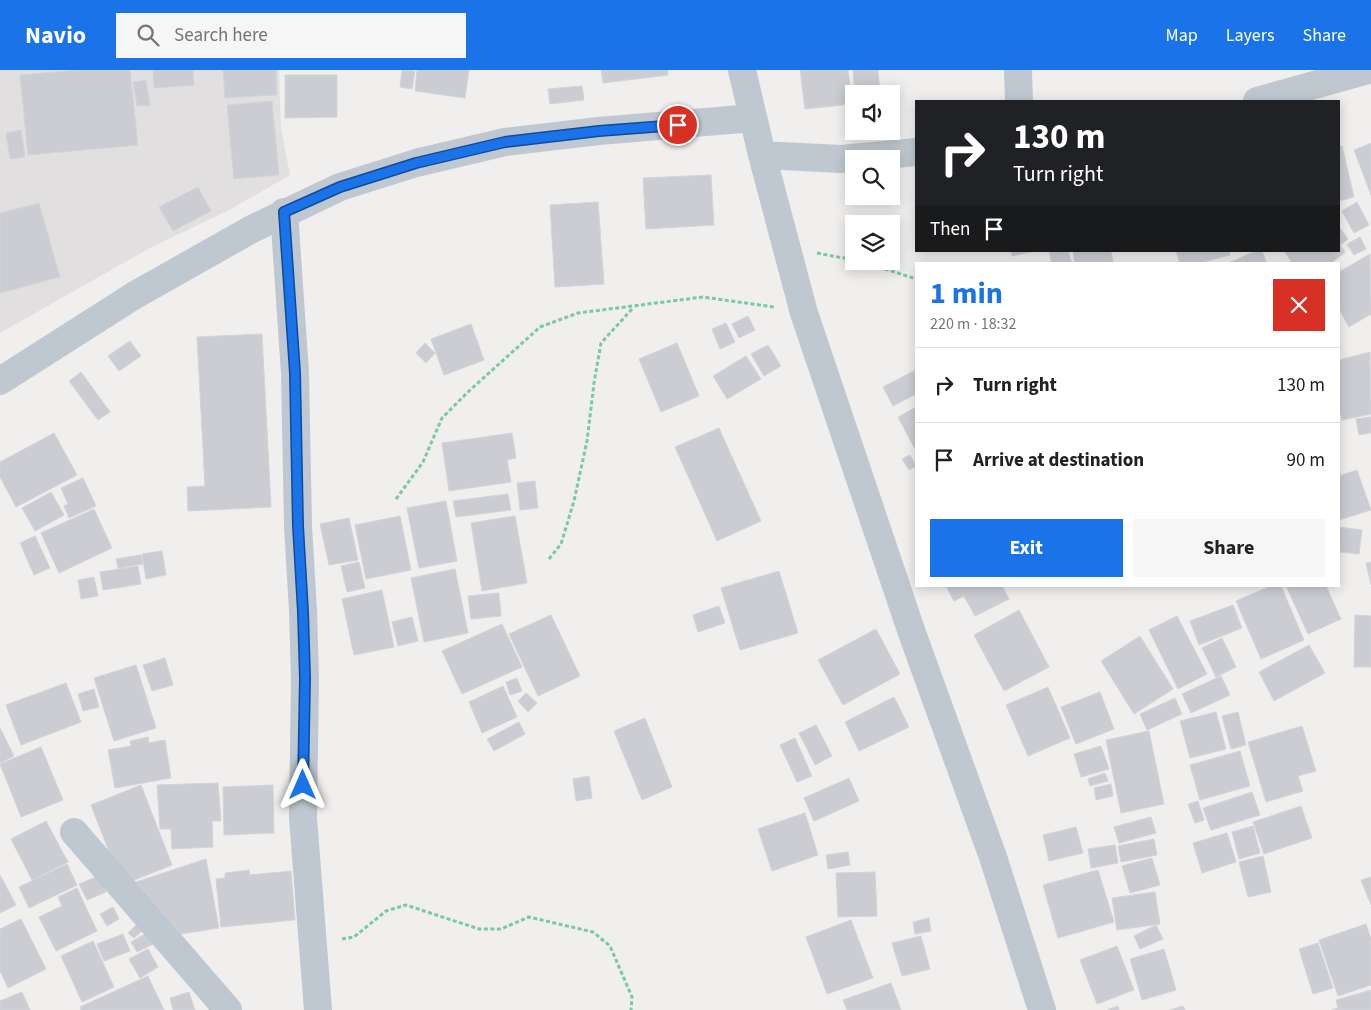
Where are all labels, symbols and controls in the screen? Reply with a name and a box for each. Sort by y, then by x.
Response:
search box [116,13,466,58]
text: Navio [25,18,86,53]
icon: search [134,21,162,49]
text: Search here [174,22,268,49]
text: Map [1166,23,1198,48]
text: Layers [1226,23,1275,48]
text: Share [1303,23,1346,48]
map controls [845,85,900,270]
button: sound [845,85,900,140]
pin [657,104,699,146]
icon: arrive [664,111,692,139]
text: 130 m [1013,112,1105,162]
icon: right [930,120,995,185]
button: search [845,150,900,205]
text: Turn right [1013,158,1103,190]
button: layers [845,215,900,270]
icon: arrive [980,215,1008,243]
text: Then [930,216,970,243]
text: 1 min [930,272,1003,315]
button: close [1273,279,1325,331]
text: 220 m · 18:32 [930,313,1017,335]
icon: right [930,371,958,399]
text: Turn right [973,372,1057,399]
text: 130 m [1277,372,1325,399]
icon: arrive [930,446,958,474]
text: Arrive at destination [973,447,1144,474]
text: 90 m [1287,447,1325,474]
button: Exit [930,519,1123,577]
button: Share [1133,519,1325,577]
position arrow [276,758,328,810]

